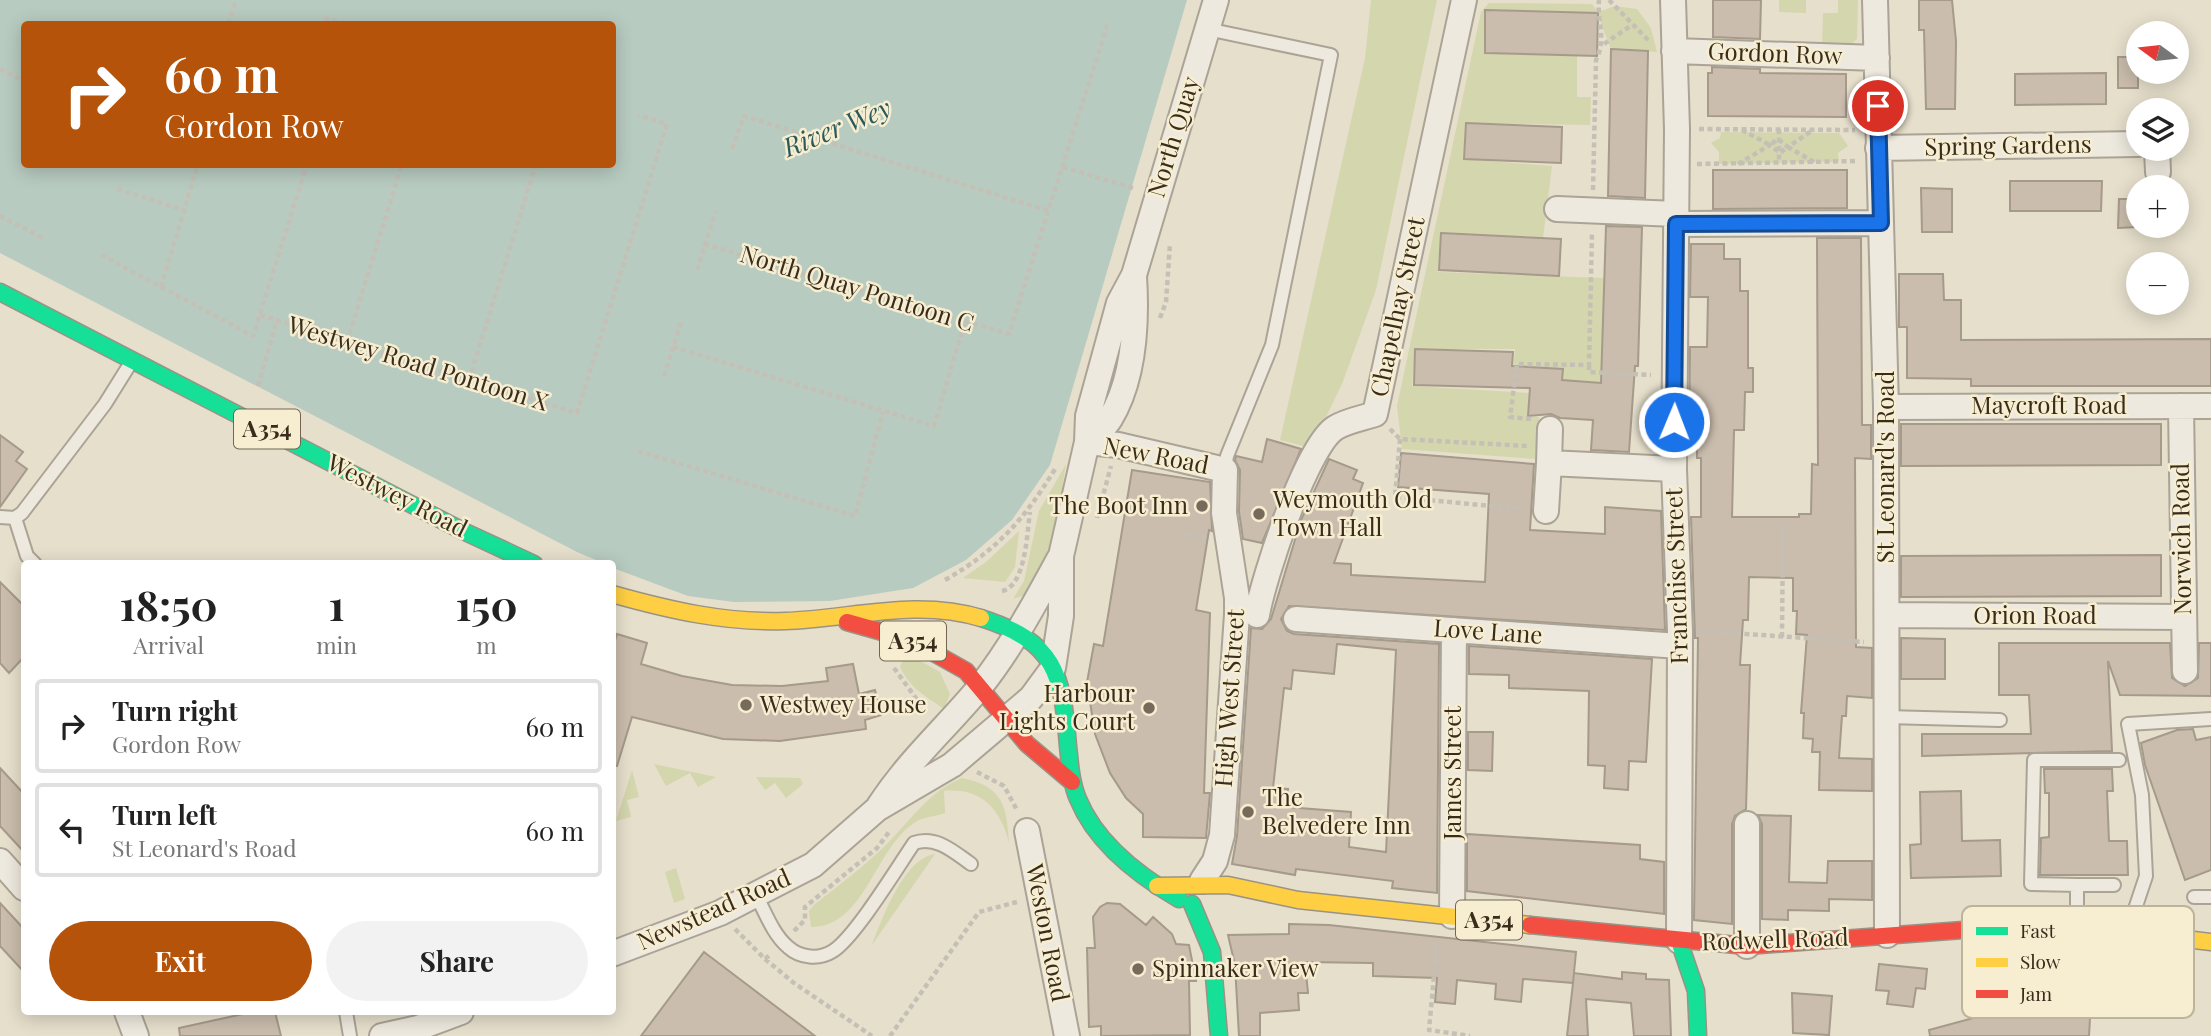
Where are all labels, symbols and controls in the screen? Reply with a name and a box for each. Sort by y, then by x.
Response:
north arrow [2126,21,2189,84]
map controls [2126,21,2189,315]
street label: Gordon Row [1707,34,1843,70]
text: 60 m [164,40,279,105]
icon: right [49,49,140,140]
street label: North Quay [1139,72,1206,201]
pin [1848,76,1908,136]
icon: arrive [1859,87,1897,125]
water label: River Wey [776,89,896,164]
button: layers [2126,98,2189,161]
text: Gordon Row [164,103,344,146]
street label: Spring Gardens [1924,127,2092,161]
button: + [2126,175,2189,238]
street label: Chapelhay Street [1361,213,1431,400]
street label: North Quay Pontoon C [737,236,978,338]
button: − [2126,252,2189,315]
street label: Westwey Road Pontoon X [283,307,554,417]
street label: St Leonard's Road [1868,371,1900,563]
position arrow [1637,385,1711,459]
street label: Maycroft Road [1971,388,2127,420]
road number: A354 [234,410,300,448]
street label: New Road [1101,428,1212,480]
street label: Westwey Road [321,445,474,543]
street label: Norwich Road [2163,463,2197,615]
place label: Weymouth Old Town Hall [1272,482,1432,542]
street label: Franchise Street [1656,487,1694,665]
place label: The Boot Inn [1049,488,1188,520]
marker: The Boot Inn [1194,498,1210,514]
marker: Weymouth Old Town Hall [1251,506,1267,522]
text: 18:50 [119,576,218,632]
text: 1 [329,576,345,632]
text: 150 [456,576,518,632]
street label: Orion Road [1973,598,2097,630]
street label: High West Street [1206,607,1250,788]
street label: Love Lane [1433,610,1544,650]
road number: A354 [880,622,946,660]
text: Arrival [133,629,204,660]
text: min [316,629,357,660]
text: m [476,629,497,660]
place label: Harbour Lights Court [999,676,1135,736]
place label: Westwey House [759,687,927,719]
text: Turn right [112,693,238,728]
marker: Westwey House [738,697,754,713]
marker: Harbour Lights Court [1141,700,1157,716]
street label: James Street [1435,706,1467,841]
icon: right [53,707,91,745]
text: 60 m [525,709,584,744]
text: Gordon Row [112,728,241,759]
place label: The Belvedere Inn [1262,780,1411,840]
text: Turn left [112,797,217,832]
marker: The Belvedere Inn [1240,804,1256,820]
icon: left [53,811,91,849]
text: 60 m [525,813,584,848]
text: St Leonard's Road [112,832,297,863]
street label: Newstead Road [631,860,795,956]
street label: Weston Road [1020,860,1078,1004]
road number: A354 [1456,900,1522,939]
legend [1962,906,2194,1018]
text: Fast [2020,917,2056,943]
street label: Rodwell Road [1701,919,1849,957]
button: Exit [49,921,312,1001]
button: Share [326,921,588,1001]
text: Slow [2020,948,2061,974]
place label: Spinnaker View [1152,951,1319,983]
marker: Spinnaker View [1130,961,1146,977]
text: Jam [2019,980,2052,1006]

